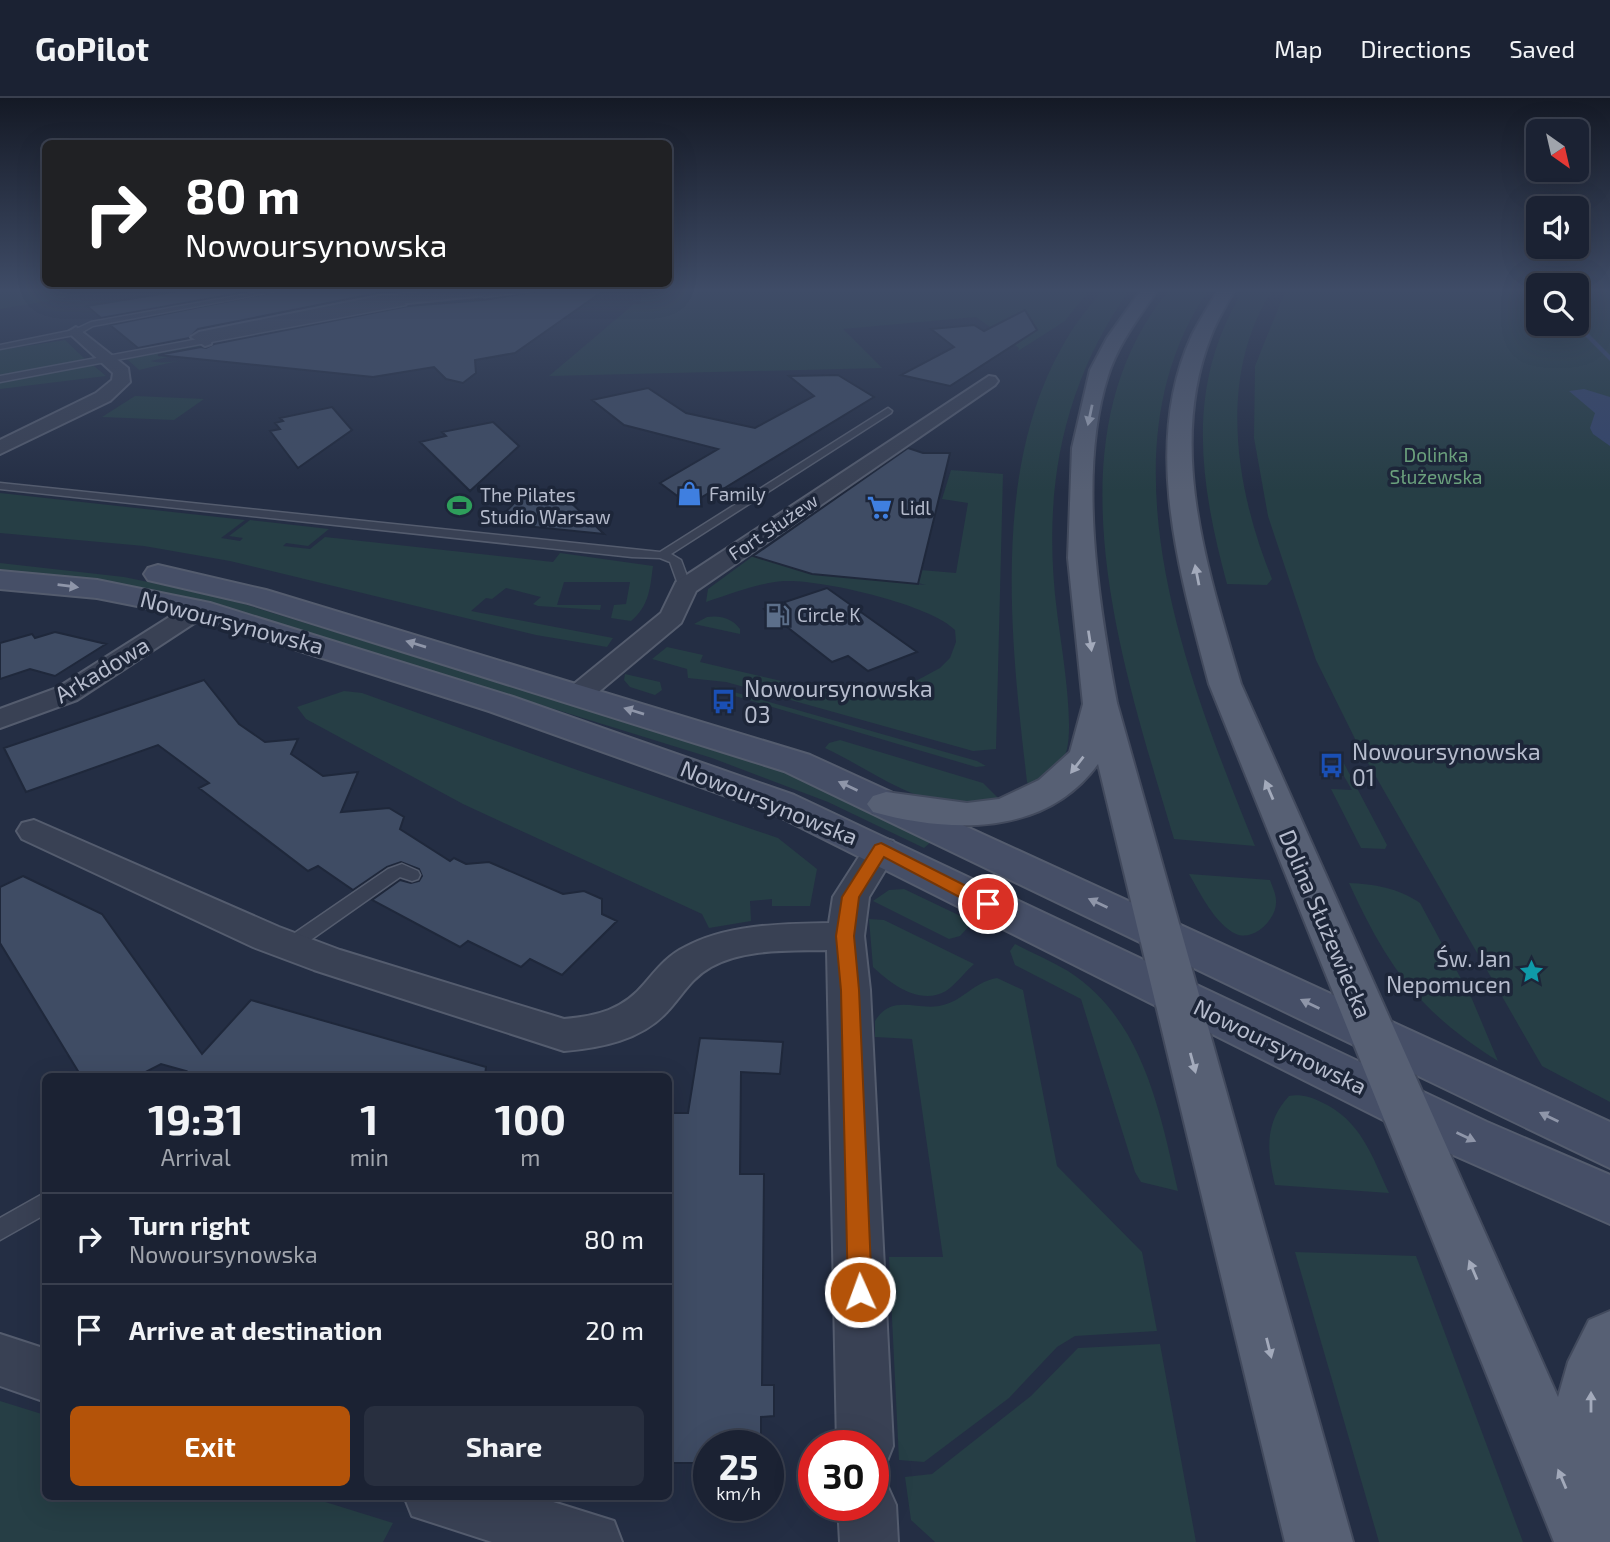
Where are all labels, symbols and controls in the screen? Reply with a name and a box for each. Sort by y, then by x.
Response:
text: GoPilot [35,28,149,68]
text: Map [1274,34,1322,63]
text: Directions [1360,34,1471,63]
text: Saved [1509,34,1575,63]
north arrow [1526,119,1589,182]
map controls [1526,119,1589,336]
text: 80 m [185,165,300,224]
icon: right [70,168,161,259]
button: sound [1526,196,1589,259]
text: Nowoursynowska [185,225,447,263]
button: search [1526,273,1589,336]
one-way arrow [1084,404,1095,426]
park label: Dolinka Służewska [1389,443,1483,488]
shop icon: Family [675,480,703,508]
place label: Family [709,482,766,505]
place label: The Pilates Studio Warsaw [480,483,611,528]
street label: Fort Służew [724,488,822,565]
sports icon: The Pilates Studio Warsaw [446,492,474,520]
supermarket icon: Lidl [866,494,894,522]
place label: Lidl [900,496,931,519]
one-way arrow [1191,564,1202,586]
one-way arrow [57,580,79,591]
street label: Nowoursynowska [138,584,327,660]
fuel station icon: Circle K [763,601,791,629]
place label: Circle K [797,603,861,626]
street label: Arkadowa [49,630,154,708]
one-way arrow [1085,630,1096,652]
one-way arrow [405,639,426,649]
place label: Nowoursynowska 03 [744,674,933,728]
bus stop icon: Nowoursynowska 03 [710,688,738,716]
one-way arrow [623,705,644,715]
place label: Nowoursynowska 01 [1352,737,1541,791]
bus stop icon: Nowoursynowska 01 [1318,751,1346,779]
street label: Nowoursynowska [677,754,862,850]
one-way arrow [1070,756,1085,774]
one-way arrow [838,780,858,792]
one-way arrow [1263,780,1274,801]
street label: Dolina Służewiecka [1274,825,1378,1022]
pin [958,874,1018,934]
icon: arrive [969,885,1007,923]
one-way arrow [1088,898,1108,909]
place label: Św. Jan Nepomucen [1386,944,1511,998]
place icon: Św. Jan Nepomucen [1517,958,1545,986]
street label: Nowoursynowska [1190,992,1371,1100]
one-way arrow [1300,999,1320,1010]
one-way arrow [1188,1052,1199,1074]
text: 19:31 [148,1093,244,1143]
text: 1 [360,1093,378,1143]
text: 100 [495,1093,566,1143]
one-way arrow [1538,1111,1559,1122]
one-way arrow [1456,1131,1476,1143]
text: Arrival [161,1143,231,1171]
text: min [350,1143,389,1171]
text: m [520,1143,541,1171]
text: Turn right [129,1209,250,1240]
icon: right [70,1220,108,1258]
text: 80 m [584,1223,644,1254]
text: Nowoursynowska [129,1240,318,1268]
position arrow [823,1255,897,1329]
one-way arrow [1468,1259,1479,1280]
icon: arrive [70,1311,108,1349]
text: Arrive at destination [129,1314,382,1345]
text: 20 m [585,1314,644,1345]
one-way arrow [1264,1337,1275,1359]
one-way arrow [1585,1391,1597,1413]
button: Exit [70,1406,350,1486]
button: Share [364,1406,644,1486]
speed limit sign: 30 [798,1430,889,1521]
text: 25 [719,1445,758,1487]
one-way arrow [1556,1469,1568,1489]
text: km/h [716,1482,761,1504]

